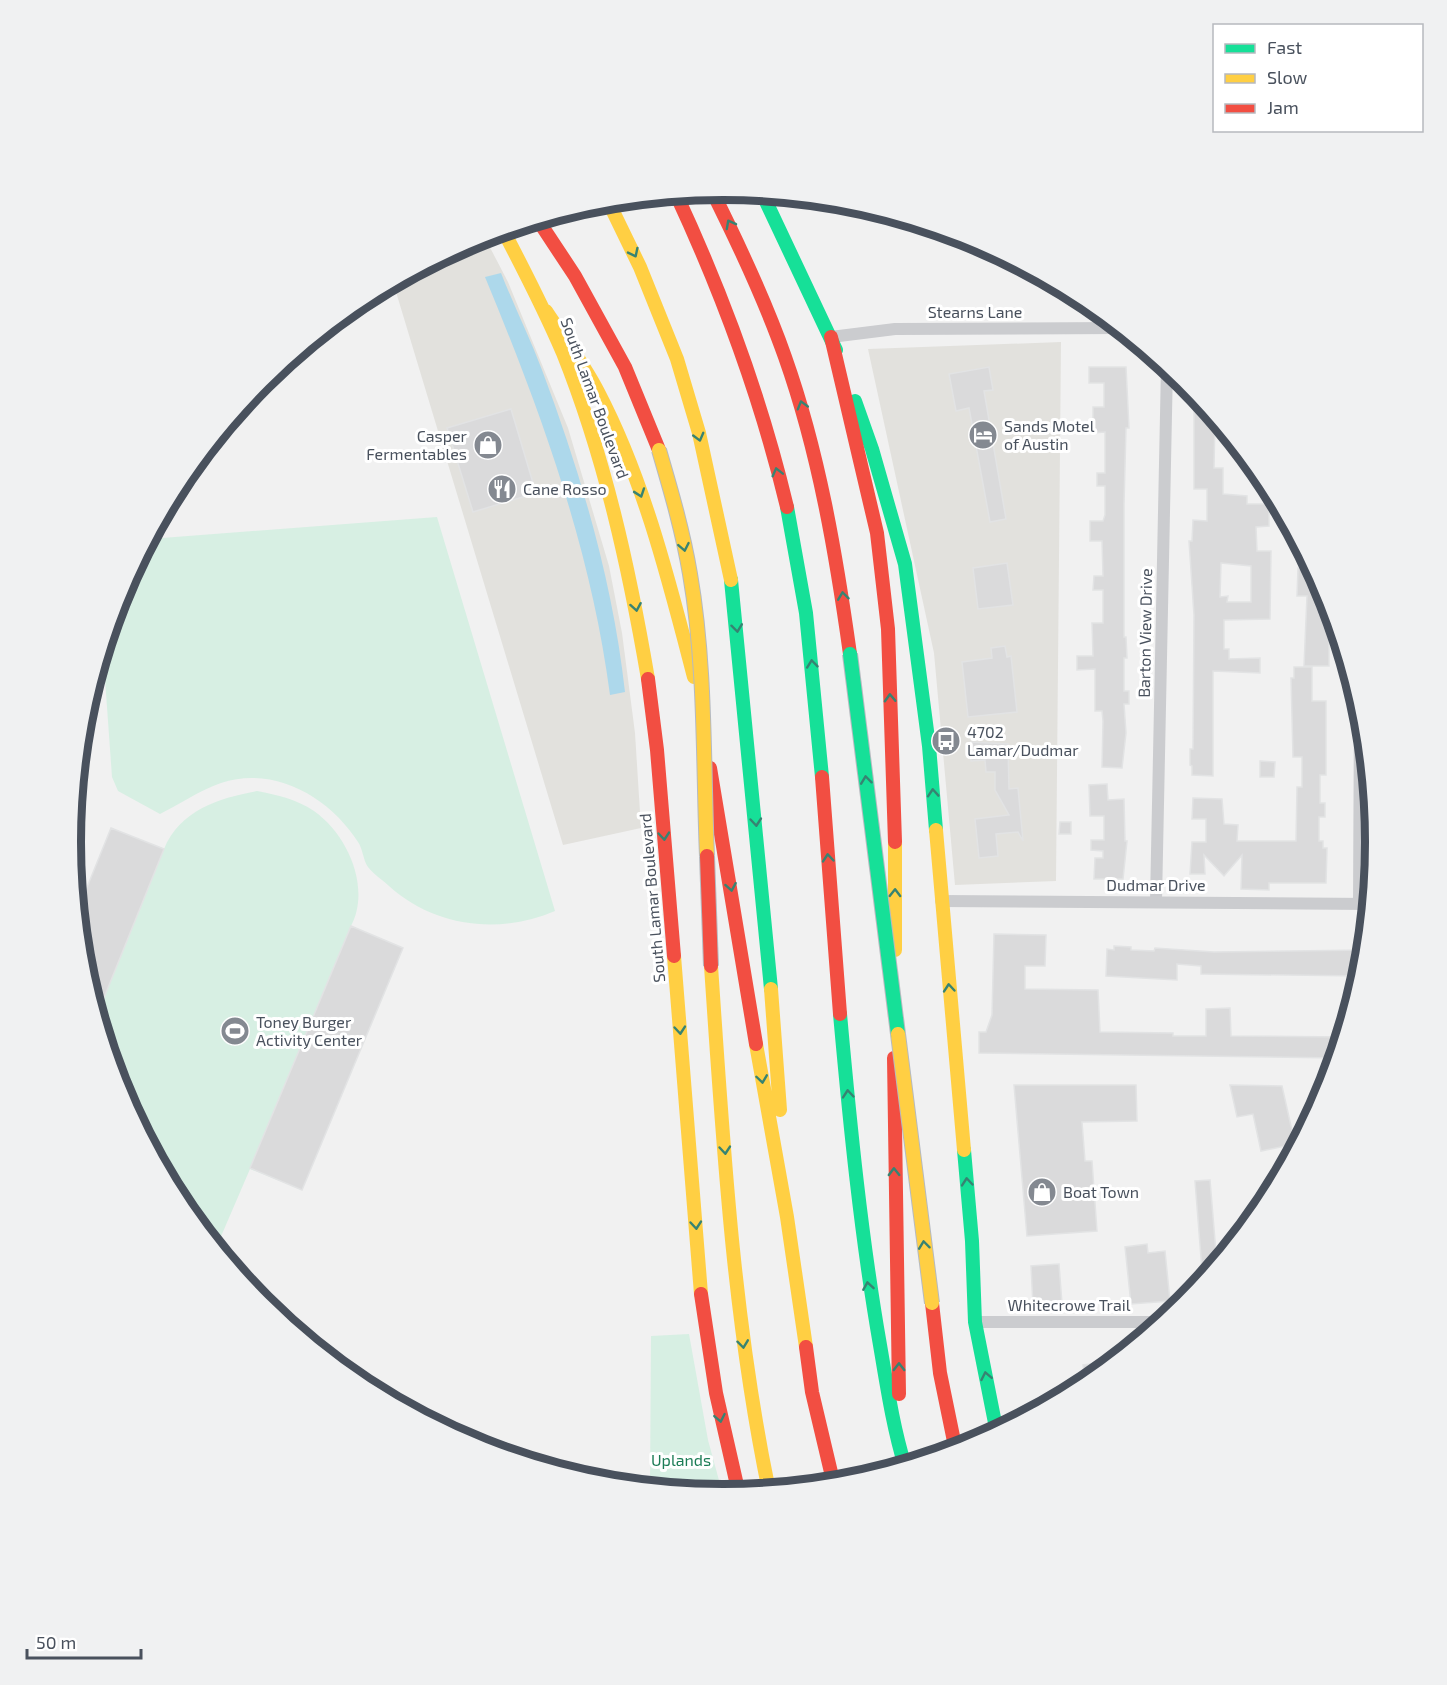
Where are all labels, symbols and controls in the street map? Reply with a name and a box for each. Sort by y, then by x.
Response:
legend [1213,24,1423,132]
text: Fast [1267,36,1302,58]
text: Slow [1267,66,1308,88]
text: Jam [1267,96,1299,118]
one-way arrow [726,220,737,231]
one-way arrow [626,247,638,258]
street label: Stearns Lane [928,302,1022,321]
street label: South Lamar Boulevard [558,315,633,481]
one-way arrow [797,400,809,411]
place label: Sands Motel of Austin [1004,416,1095,453]
hotel icon: Sands Motel of Austin [967,419,999,451]
place label: Casper Fermentables [366,426,468,463]
shop icon: Casper Fermentables [472,429,504,461]
one-way arrow [692,431,705,441]
one-way arrow [772,467,785,477]
restaurant icon: Cane Rosso [486,473,518,505]
place label: Cane Rosso [523,479,607,498]
one-way arrow [633,487,645,498]
one-way arrow [677,542,690,552]
street label: Barton View Drive [1134,568,1155,698]
one-way arrow [837,591,850,600]
one-way arrow [629,602,642,612]
one-way arrow [730,623,743,632]
one-way arrow [806,659,818,668]
one-way arrow [884,693,897,702]
place label: 4702 Lamar/Dudmar [967,722,1079,759]
bus stop icon: 4702 Lamar/Dudmar [930,725,962,757]
one-way arrow [861,776,873,785]
one-way arrow [926,789,939,798]
street label: South Lamar Boulevard [635,813,668,983]
one-way arrow [749,817,762,826]
one-way arrow [657,831,670,840]
one-way arrow [822,854,835,863]
street label: Dudmar Drive [1106,875,1206,894]
one-way arrow [724,881,737,891]
one-way arrow [889,888,901,897]
one-way arrow [943,983,956,992]
place label: Toney Burger Activity Center [256,1012,363,1049]
sports icon: Toney Burger Activity Center [219,1015,251,1047]
one-way arrow [673,1026,686,1035]
one-way arrow [755,1075,767,1084]
one-way arrow [841,1090,854,1099]
one-way arrow [718,1145,731,1155]
one-way arrow [888,1167,901,1176]
shop icon: Boat Town [1026,1176,1058,1208]
one-way arrow [961,1177,974,1186]
place label: Boat Town [1063,1182,1139,1201]
one-way arrow [689,1220,702,1229]
one-way arrow [919,1240,931,1249]
one-way arrow [863,1281,875,1290]
street label: Whitecrowe Trail [1008,1295,1131,1314]
one-way arrow [737,1340,749,1349]
one-way arrow [893,1362,905,1371]
one-way arrow [980,1371,993,1381]
one-way arrow [713,1413,726,1423]
park label: Uplands [651,1450,711,1469]
scale bar [27,1622,141,1660]
text: 50 m [36,1631,76,1653]

